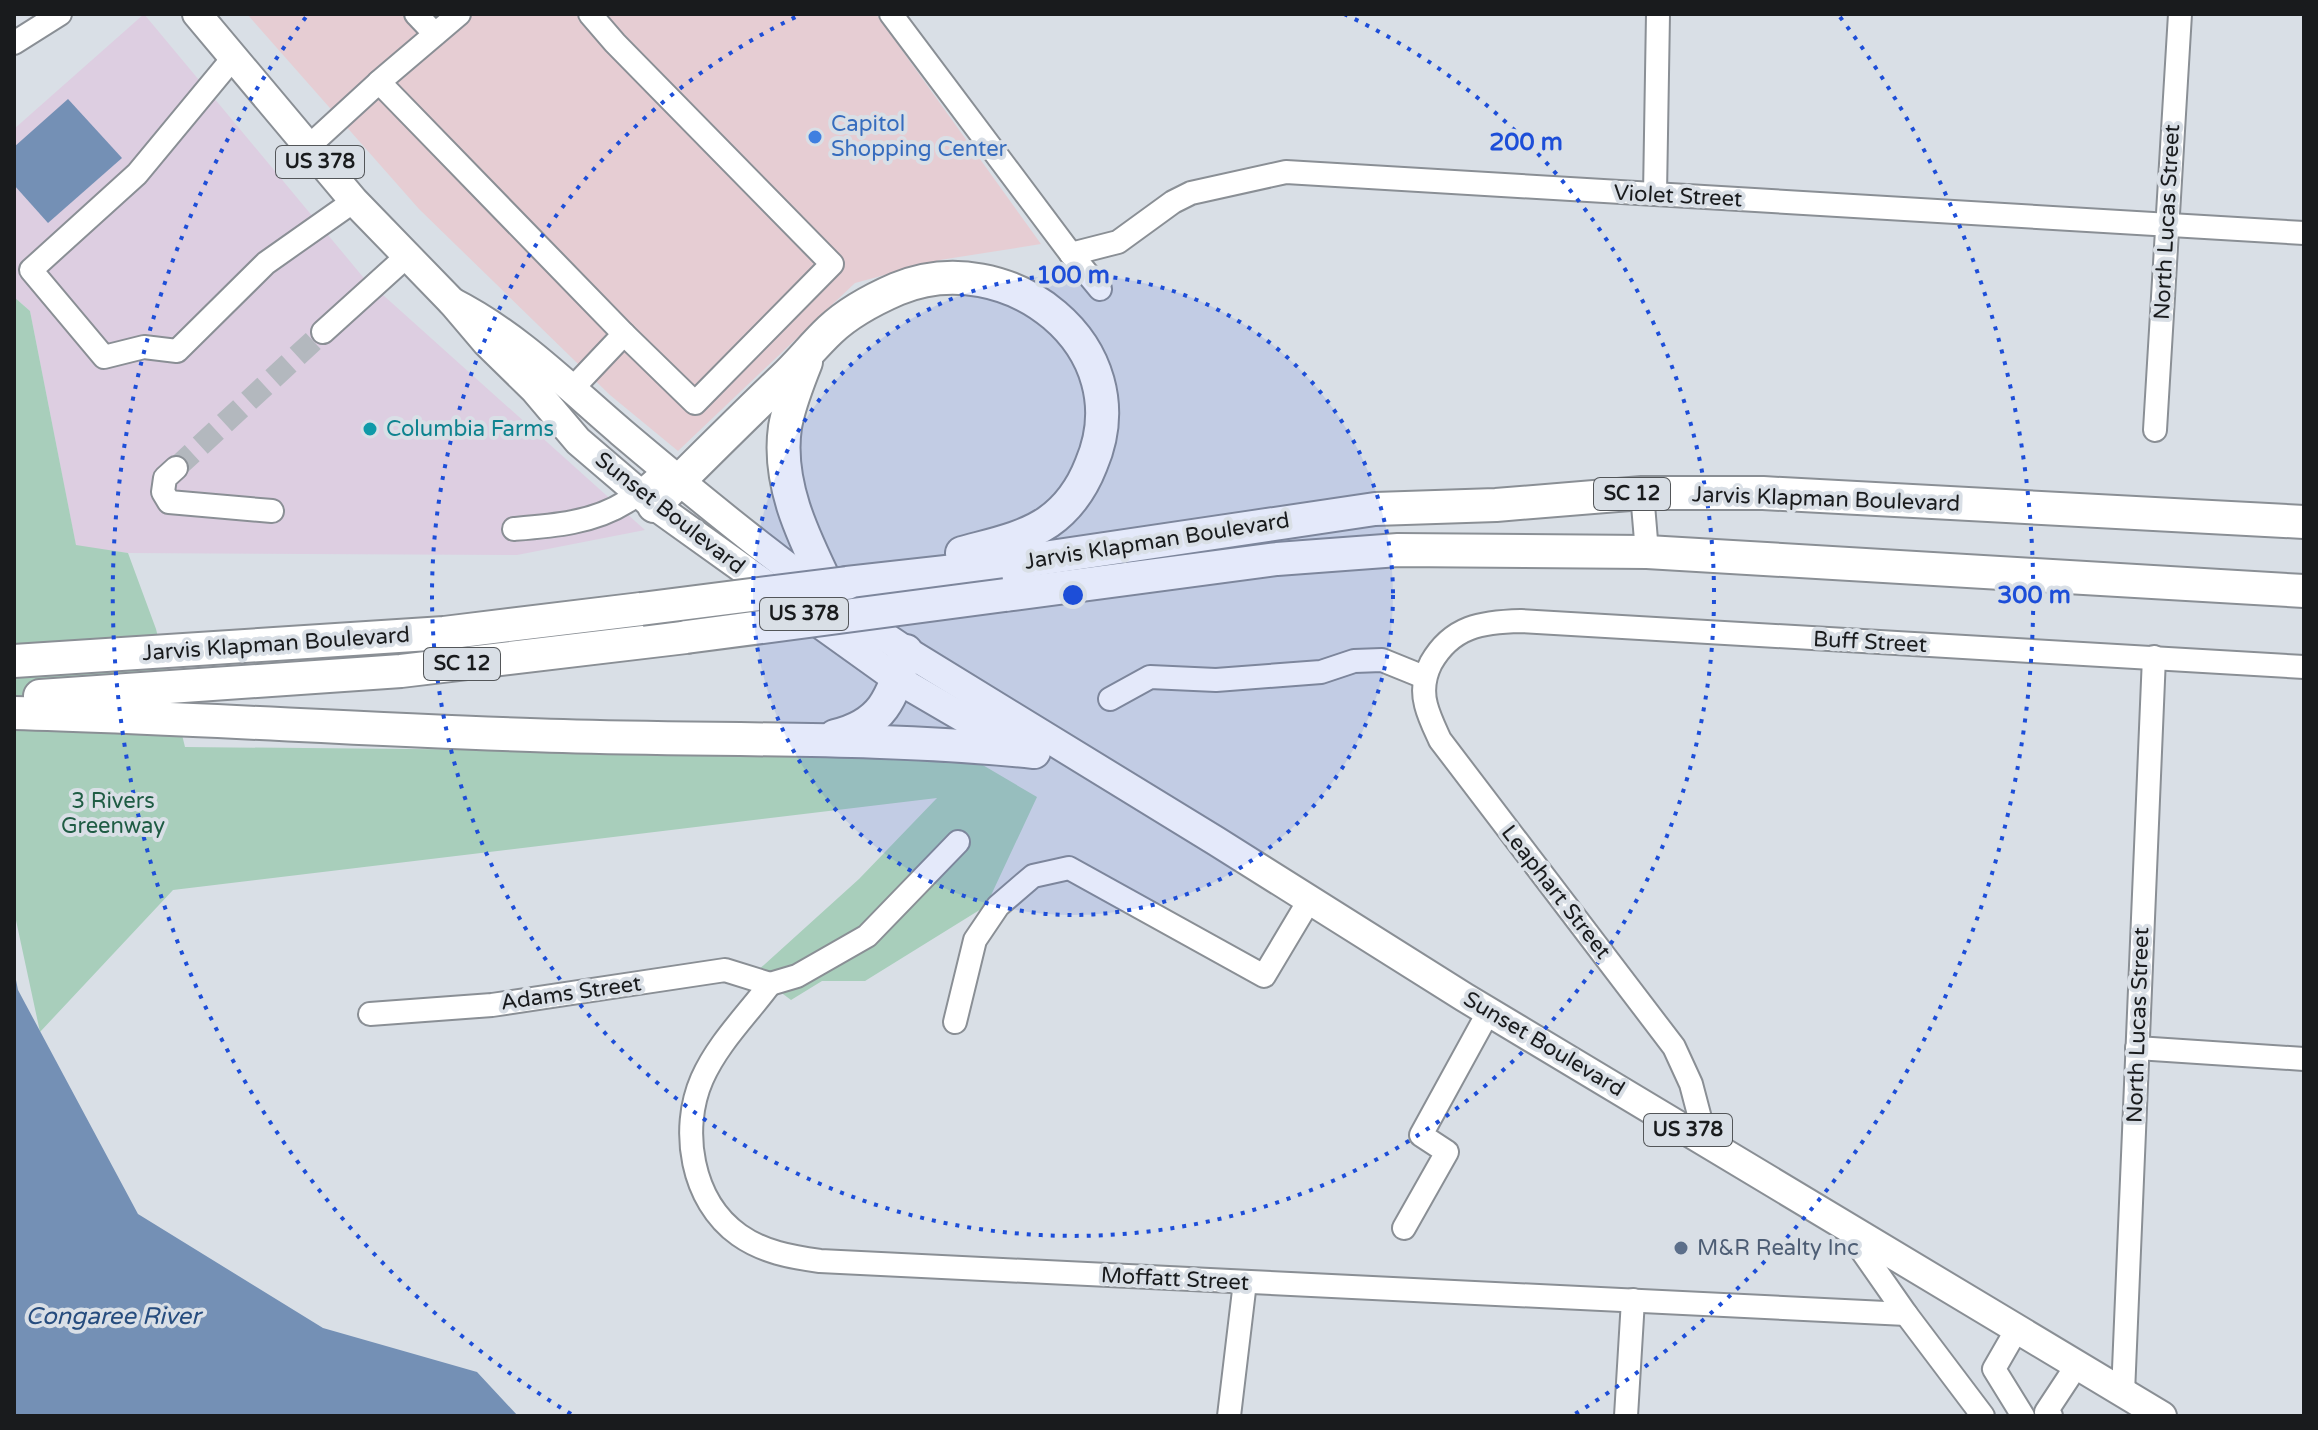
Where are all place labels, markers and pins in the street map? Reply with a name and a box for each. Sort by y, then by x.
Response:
place label: Capitol Shopping Center [831,111,1008,162]
marker: Capitol Shopping Center [806,128,824,146]
place label: Columbia Farms [386,416,554,442]
marker: Columbia Farms [361,420,379,438]
centre of rings [1059,581,1087,609]
place label: M&R Realty Inc [1697,1235,1859,1261]
marker: M&R Realty Inc [1672,1239,1690,1257]

